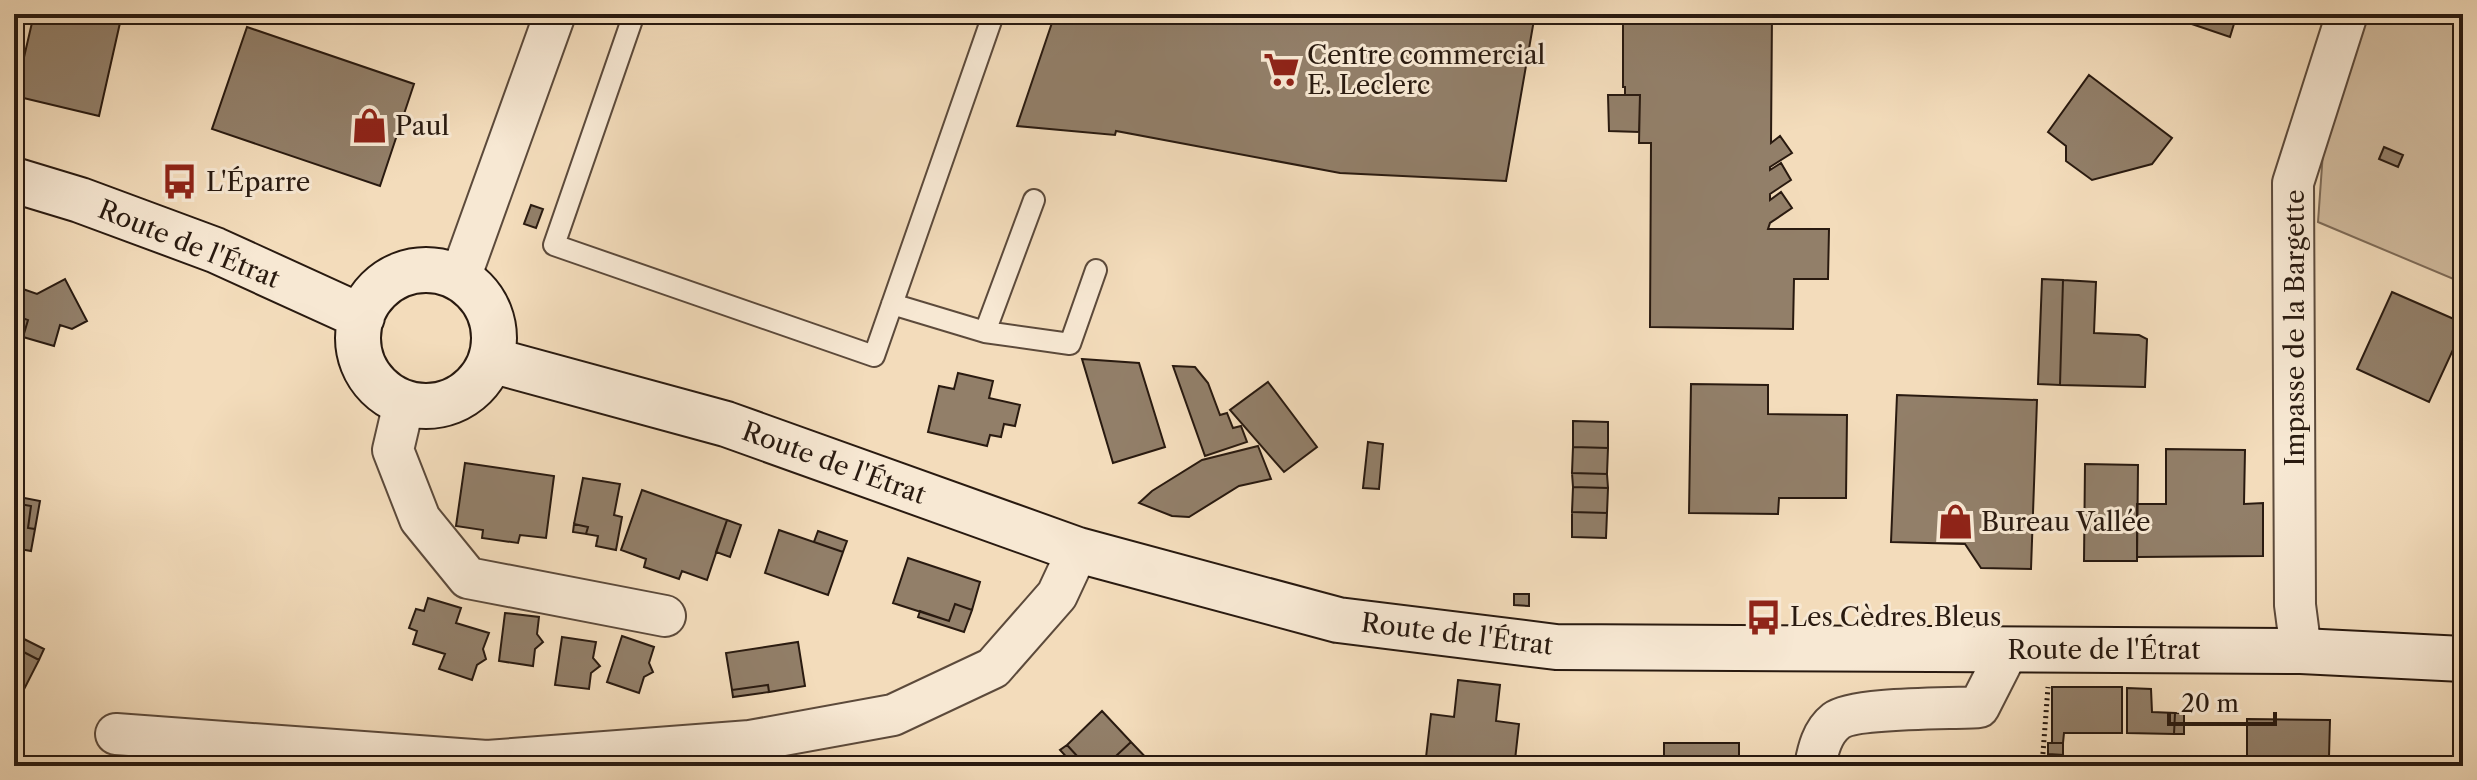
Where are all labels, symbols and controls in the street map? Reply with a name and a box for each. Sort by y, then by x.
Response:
place label: Centre commercial E. Leclerc [1307,39,1546,101]
supermarket icon: Centre commercial E. Leclerc [1262,51,1300,89]
shop icon: Paul [350,107,388,145]
place label: Paul [395,110,450,142]
bus stop icon: L'Éparre [161,163,199,201]
place label: L'Éparre [206,166,310,198]
street label: Impasse de la Bargette [2279,189,2311,467]
street label: Route de l'Étrat [94,193,285,295]
street label: Route de l'Étrat [738,415,931,511]
shop icon: Bureau Vallée [1936,503,1974,541]
place label: Bureau Vallée [1981,506,2151,538]
bus stop icon: Les Cèdres Bleus [1745,598,1783,636]
place label: Les Cèdres Bleus [1790,601,2001,633]
street label: Route de l'Étrat [1359,606,1556,662]
street label: Route de l'Étrat [2008,634,2201,666]
scale bar [2169,676,2275,726]
text: 20 m [2181,689,2239,718]

